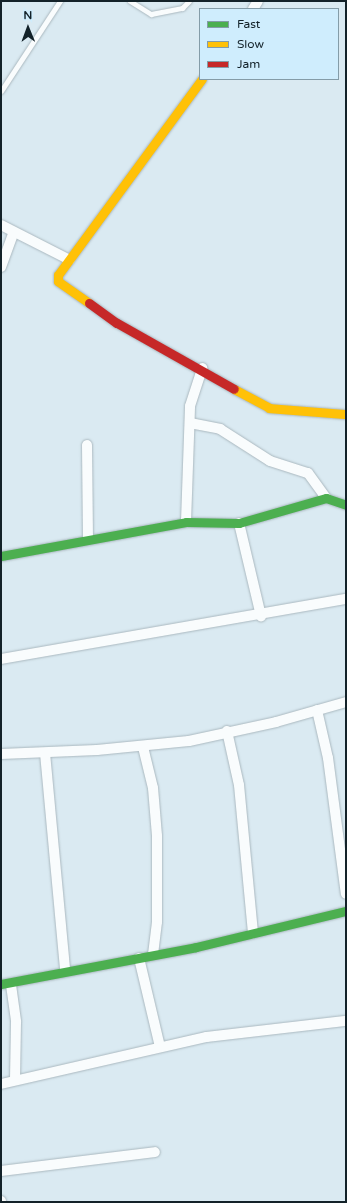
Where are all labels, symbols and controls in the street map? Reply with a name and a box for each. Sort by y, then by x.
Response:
north arrow [8,8,48,48]
legend [199,8,339,80]
text: N [23,9,32,22]
text: Fast [237,17,260,31]
text: Slow [237,37,264,51]
text: Jam [237,57,260,71]

